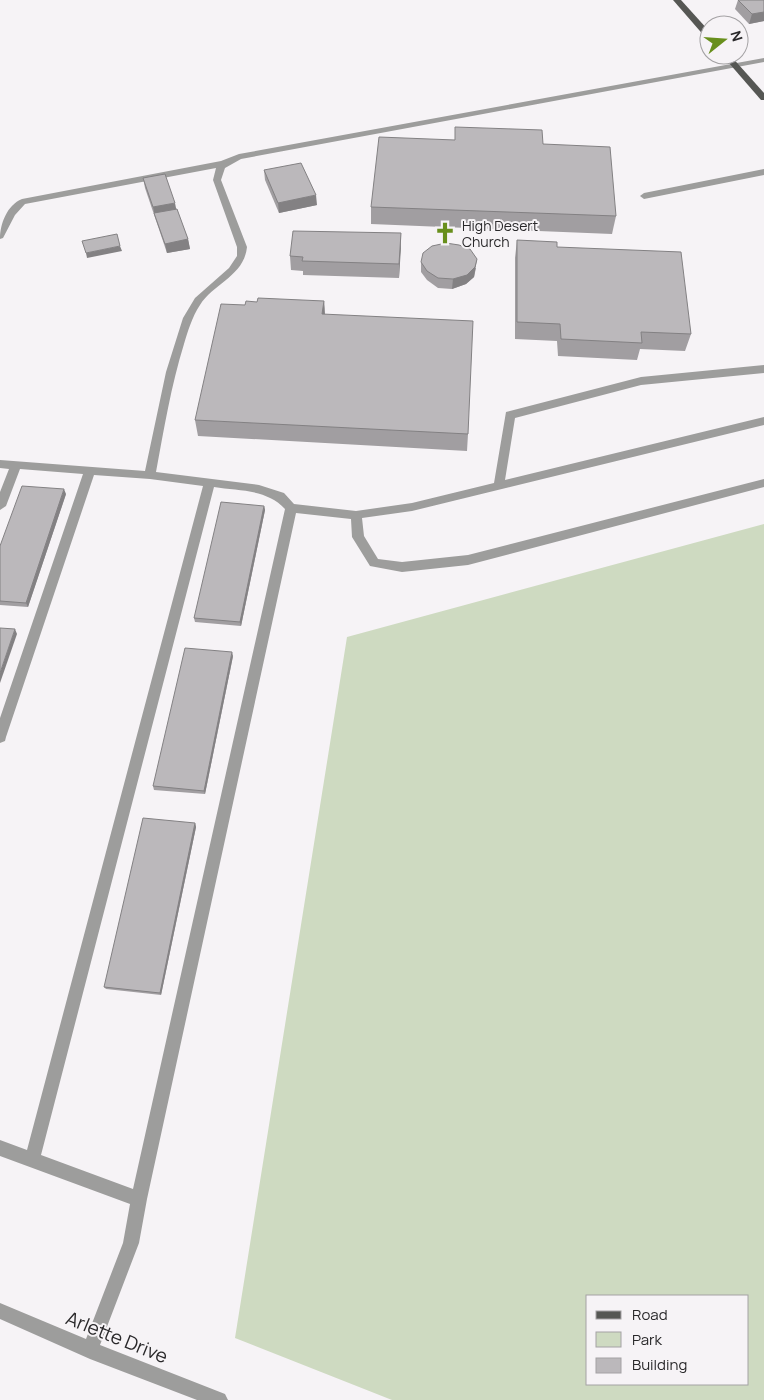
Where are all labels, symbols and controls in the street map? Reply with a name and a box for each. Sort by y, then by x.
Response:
north arrow [699,15,749,65]
text: N [726,28,747,44]
place label: High Desert Church [462,216,538,251]
church icon: High Desert Church [432,220,458,246]
legend [586,1295,749,1385]
text: Road [632,1304,668,1325]
street label: Arlette Drive [62,1305,172,1369]
text: Park [632,1329,662,1350]
text: Building [632,1354,687,1375]

